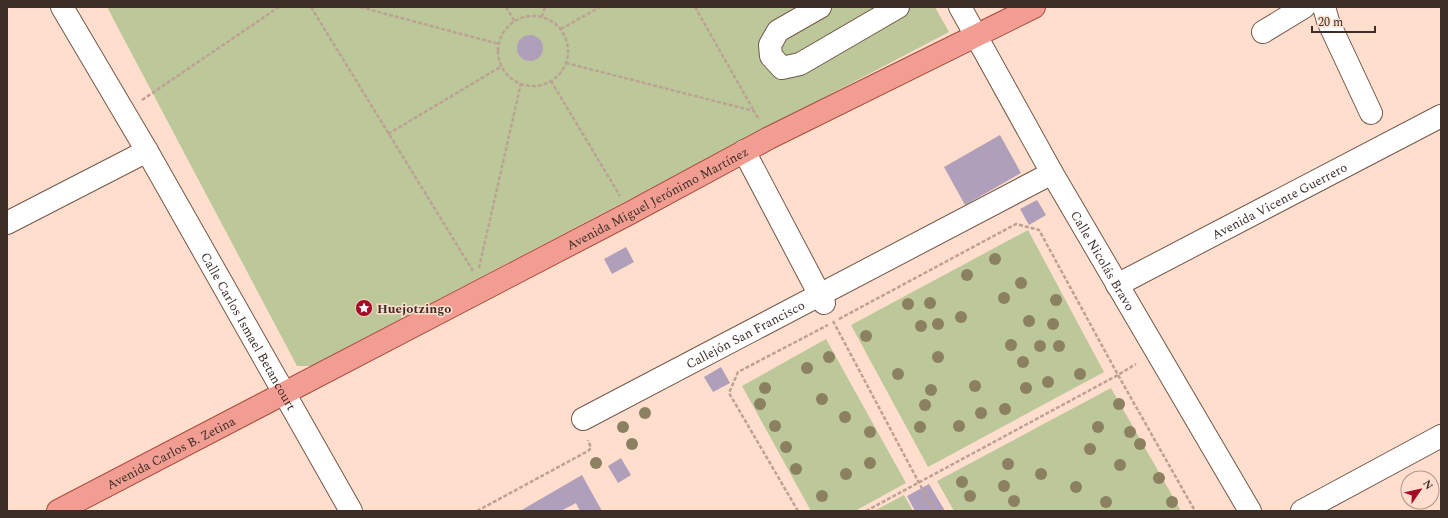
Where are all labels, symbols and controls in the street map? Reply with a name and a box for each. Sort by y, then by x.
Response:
scale bar [1312,8,1375,34]
text: 20 m [1318,13,1343,32]
street label: Avenida Miguel Jerónimo Martínez [563,142,752,256]
street label: Avenida Vicente Guerrero [1208,158,1351,245]
street label: Calle Nicolás Bravo [1065,207,1140,315]
street label: Calle Carlos Ismael Betancourt [195,249,301,415]
street label: Callejón San Francisco [682,295,809,374]
place icon: Huejotzingo [354,298,374,318]
place label: Huejotzingo [377,299,451,319]
street label: Avenida Carlos B. Zetina [103,411,240,495]
north arrow [1400,470,1440,510]
text: N [1418,476,1437,493]

